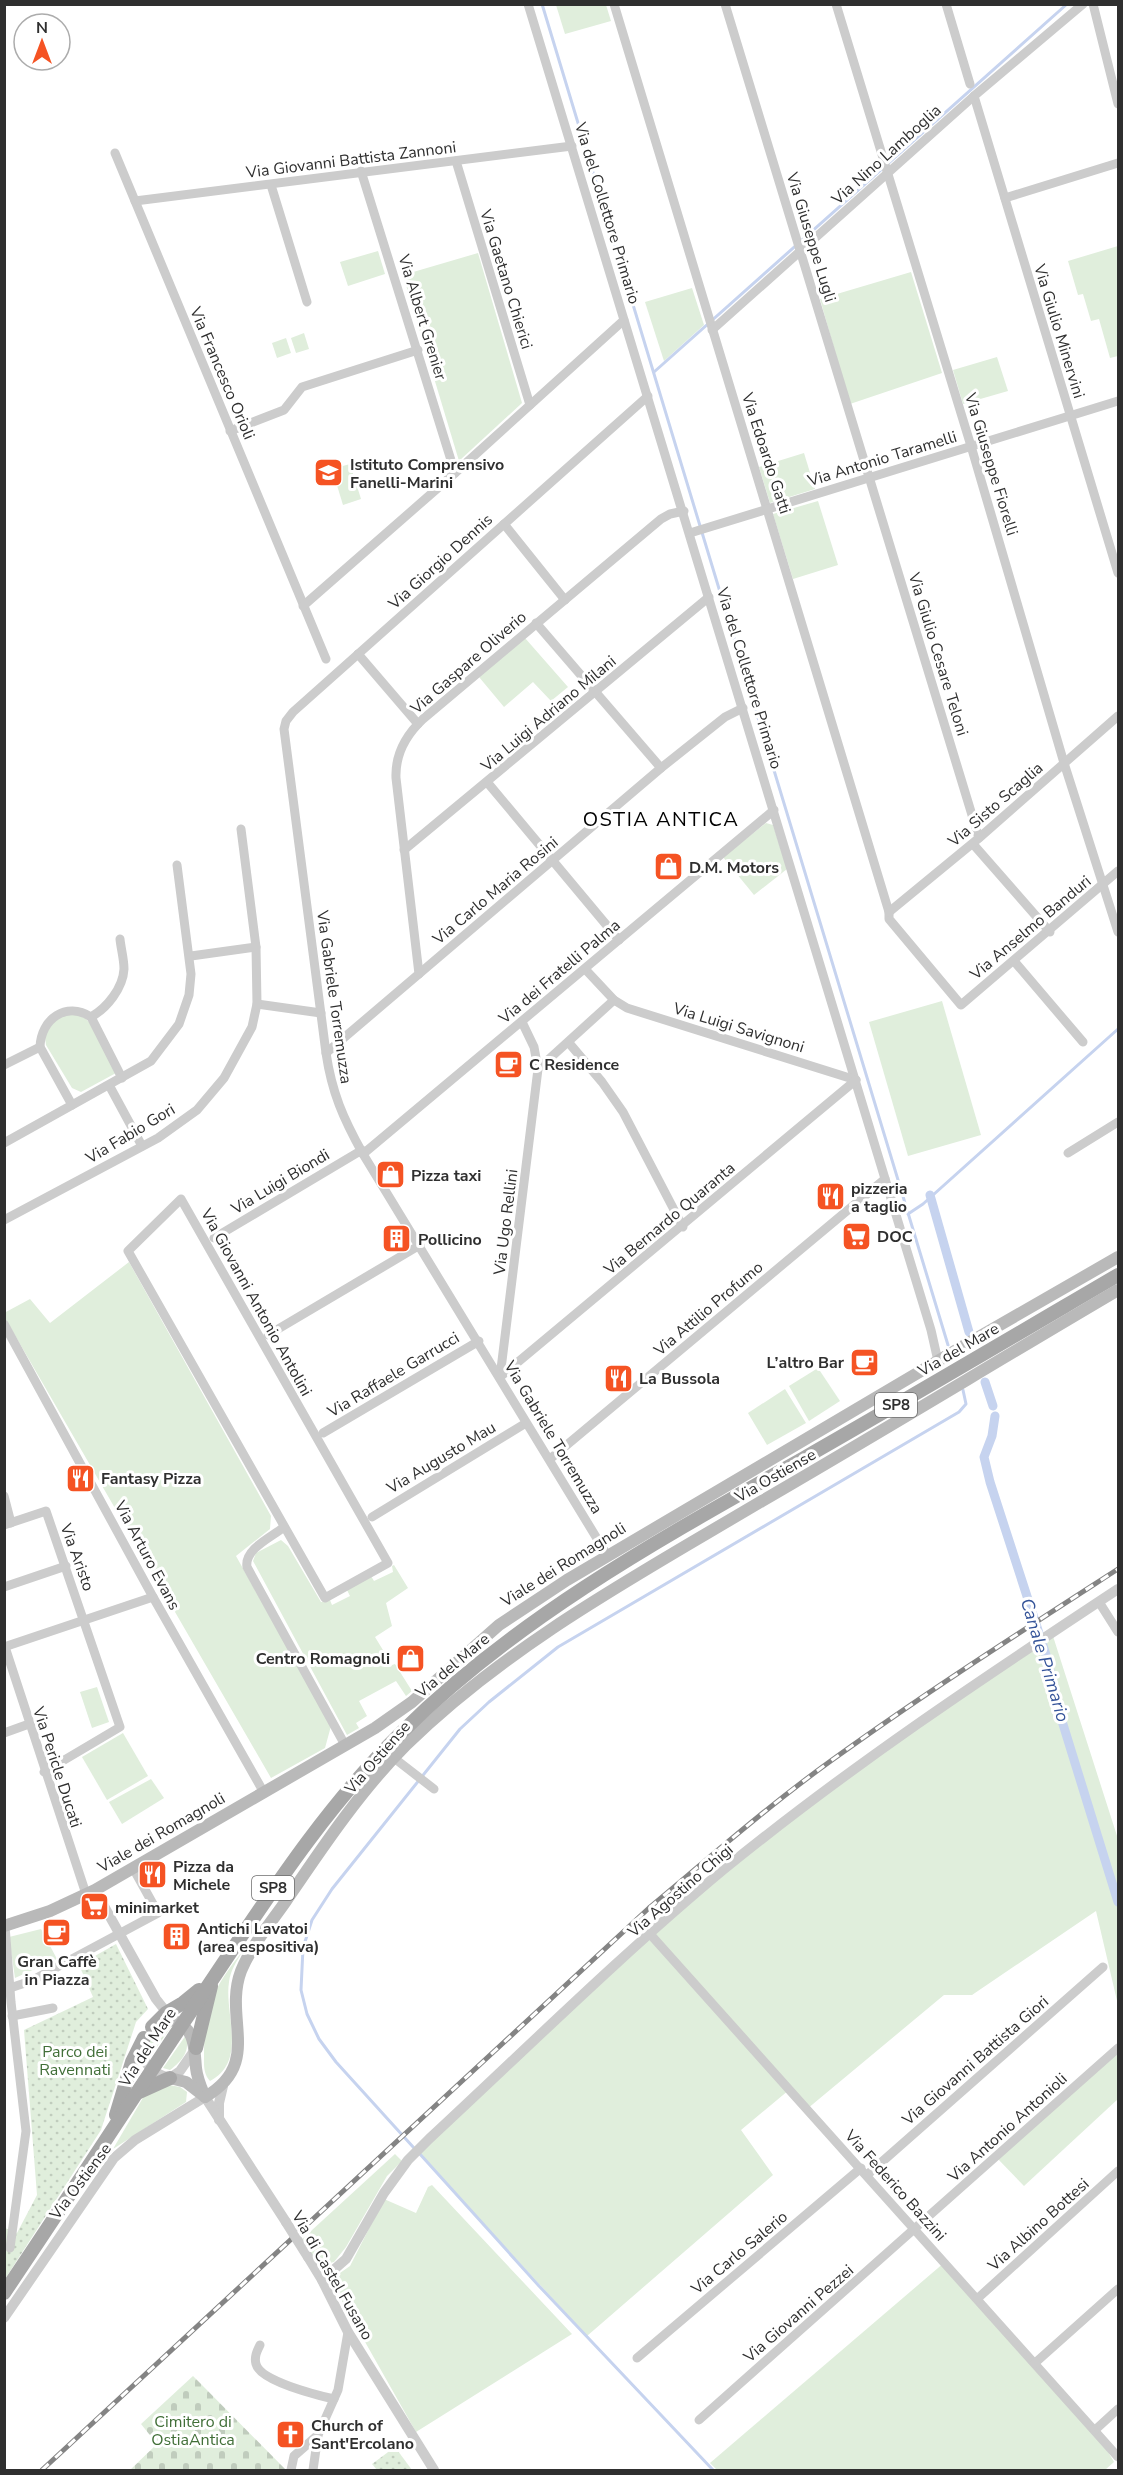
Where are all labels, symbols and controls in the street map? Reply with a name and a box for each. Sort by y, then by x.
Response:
north arrow [12,12,72,72]
text: N [36,17,48,39]
street label: Via Nino Lamboglia [826,100,946,211]
street label: Via del Collettore Primario [569,119,645,307]
street label: Via Giovanni Battista Zannoni [244,136,457,184]
street label: Via Giuseppe Lugli [781,169,841,305]
street label: Via Gaetano Chierici [474,206,538,352]
street label: Via Albert Grenier [392,251,452,383]
street label: Via Giulio Minervini [1028,261,1090,401]
street label: Via Francesco Orioli [184,303,260,443]
street label: Via Edoardo Gatti [736,389,796,517]
street label: Via Giuseppe Fiorelli [959,389,1023,538]
street label: Via Antonio Taramelli [804,426,959,492]
place label: Istituto Comprensivo Fanelli-Marini [350,454,504,494]
school or university icon: Istituto Comprensivo Fanelli-Marini [313,457,345,489]
street label: Via Giorgio Dennis [383,509,498,615]
street label: Via Giulio Cesare Teloni [902,569,973,739]
street label: Via del Collettore Primario [711,584,787,772]
street label: Via Gaspare Oliverio [405,606,531,720]
street label: Via Luigi Adriano Milani [476,651,621,778]
street label: Via Sisto Scaglia [943,757,1048,853]
district label: OSTIA ANTICA [583,806,739,833]
street label: Via Carlo Maria Rosini [427,832,563,950]
shop icon: D.M. Motors [652,851,684,883]
place label: D.M. Motors [689,857,779,879]
street label: Via Anselmo Banduri [965,871,1096,986]
street label: Via Gabriele Torremuzza [311,908,357,1085]
street label: Via dei Fratelli Palma [494,914,625,1030]
street label: Via Luigi Savignoni [669,997,807,1058]
cafe icon: C Residence [492,1048,524,1080]
place label: C Residence [529,1054,620,1076]
street label: Via Fabio Gori [81,1099,179,1170]
street label: Via Luigi Biondi [226,1144,334,1220]
street label: Via Bernardo Quaranta [599,1157,740,1281]
shop icon: Pizza taxi [374,1159,406,1191]
place label: Pizza taxi [411,1165,481,1187]
street label: Via Ugo Rellini [488,1168,523,1277]
place label: pizzeria a taglio [851,1178,907,1218]
restaurant icon: pizzeria a taglio [814,1181,846,1213]
street label: Via Giovanni Antonio Antolini [195,1204,317,1400]
supermarket icon: DOC [840,1220,872,1252]
building icon: Pollicino [381,1223,413,1255]
place label: DOC [877,1226,913,1248]
place label: Pollicino [418,1229,482,1251]
street label: Via Attilio Profumo [649,1256,768,1362]
street label: Via del Mare [913,1318,1003,1382]
street label: Via Raffaele Garrucci [323,1327,463,1423]
cafe icon: L’altro Bar [849,1346,881,1378]
place label: L’altro Bar [767,1352,845,1374]
street label: Via Gabriele Torremuzza [498,1356,608,1518]
restaurant icon: La Bussola [602,1362,634,1394]
place label: La Bussola [639,1368,720,1390]
road number: SP8 [875,1393,917,1417]
street label: Via Augusto Mau [382,1417,500,1500]
street label: Via Ostiense [730,1444,820,1508]
restaurant icon: Fantasy Pizza [64,1462,96,1494]
place label: Fantasy Pizza [101,1468,201,1490]
street label: Via Arturo Evans [109,1496,185,1614]
street label: Viale dei Romagnoli [496,1517,630,1613]
street label: Via Aristo [54,1520,99,1594]
water label: Canale Primario [1015,1595,1075,1725]
street label: Via del Mare [410,1628,494,1704]
shop icon: Centro Romagnoli [395,1642,427,1674]
place label: Centro Romagnoli [256,1648,390,1670]
street label: Via Pericle Ducati [27,1703,87,1830]
street label: Via Ostiense [339,1716,416,1800]
street label: Viale dei Romagnoli [93,1787,229,1879]
street label: Via Agostino Chigi [623,1839,738,1943]
place label: Pizza da Michele [173,1856,234,1896]
restaurant icon: Pizza da Michele [136,1859,168,1891]
road number: SP8 [252,1876,294,1900]
supermarket icon: minimarket [78,1891,110,1923]
place label: minimarket [115,1897,200,1919]
cafe icon: Gran Caffè in Piazza [41,1917,73,1949]
place label: Antichi Lavatoi (area espositiva) [197,1918,320,1958]
building icon: Antichi Lavatoi (area espositiva) [160,1921,192,1953]
place label: Gran Caffè in Piazza [17,1951,97,1991]
street label: Via Giovanni Battista Giori [897,1991,1054,2131]
street label: Via del Mare [113,2004,182,2092]
park label: Parco dei Ravennati [39,2041,111,2081]
street label: Via Antonio Antonioli [942,2068,1072,2188]
street label: Via Federico Bazzini [839,2125,951,2246]
street label: Via Ostiense [44,2139,117,2225]
street label: Via Albino Bottesi [983,2173,1094,2277]
street label: Via di Castel Fusano [286,2206,378,2344]
street label: Via Carlo Salerio [686,2206,793,2300]
street label: Via Giovanni Pezzei [738,2260,858,2368]
park label: Cimitero di OstiaAntica [151,2411,235,2451]
place label: Church of Sant'Ercolano [311,2415,414,2455]
church icon: Church of Sant'Ercolano [274,2418,306,2450]

